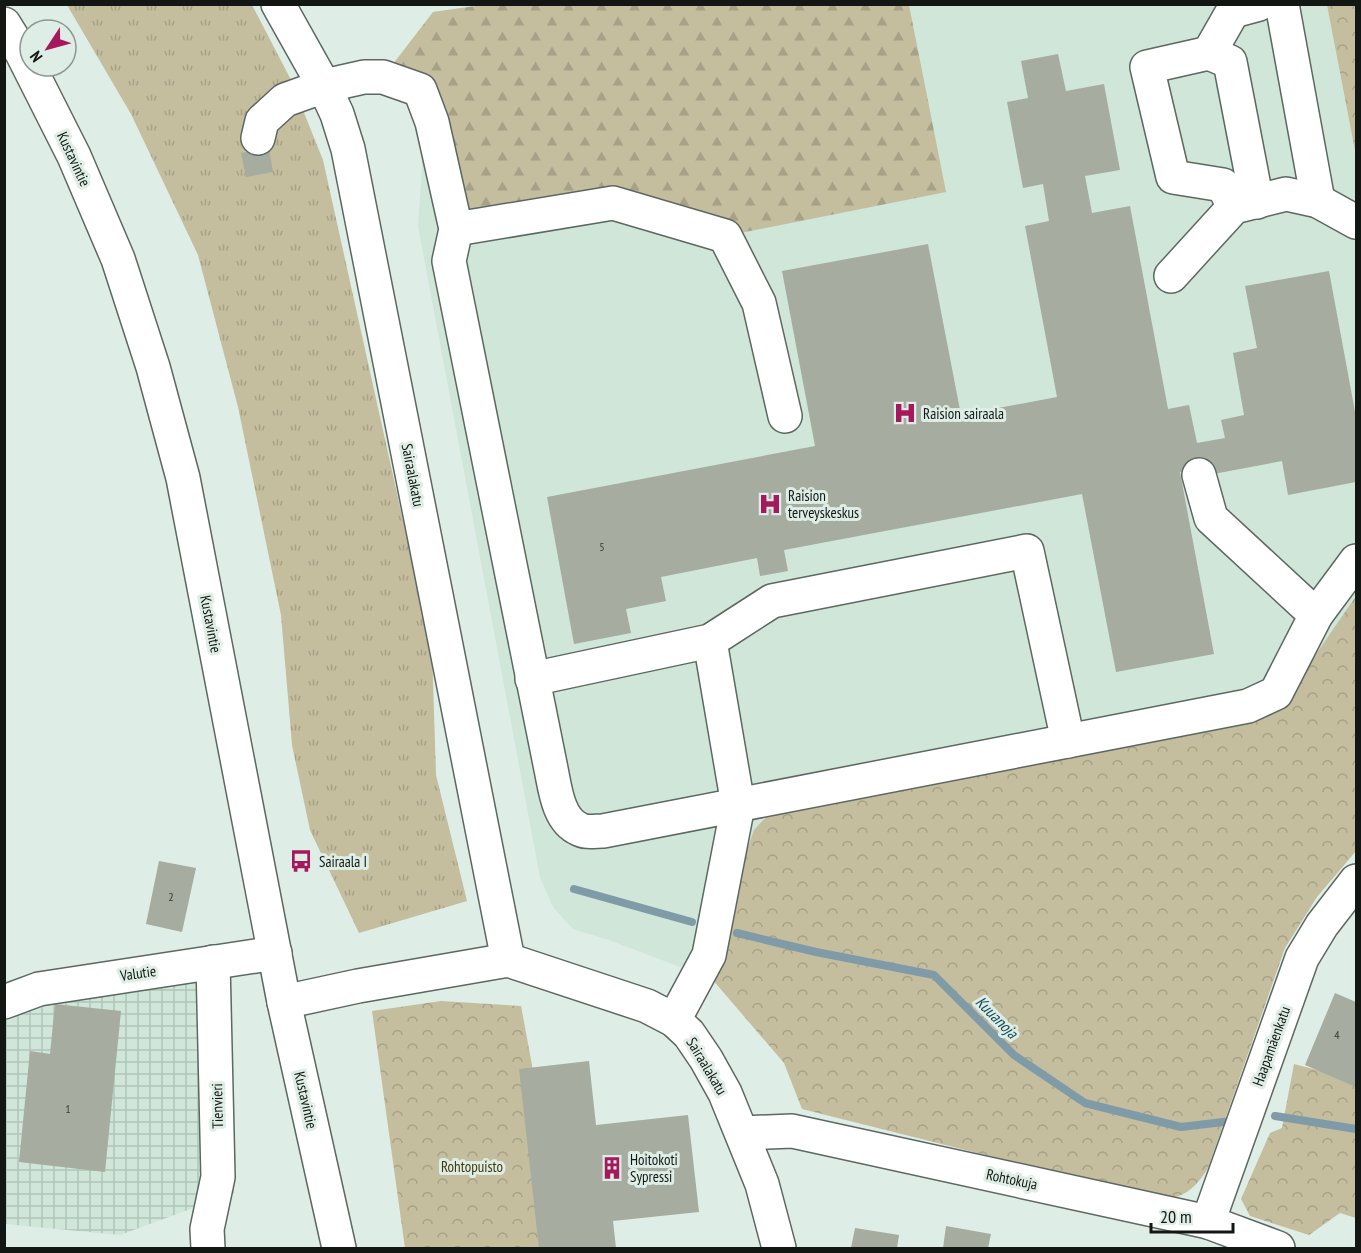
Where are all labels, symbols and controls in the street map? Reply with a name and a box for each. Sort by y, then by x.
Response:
north arrow [18,18,78,78]
text: N [25,47,46,66]
street label: Kustavintie [53,129,95,189]
hospital icon: Raision sairaala [892,400,918,426]
place label: Raision sairaala [923,404,1004,423]
street label: Sairaalakatu [398,442,428,508]
place label: Raision terveyskeskus [788,486,859,522]
hospital icon: Raision terveyskeskus [757,491,783,517]
house number: 5 [599,539,605,554]
street label: Kustavintie [196,594,226,654]
bus stop icon: Sairaala I [288,848,314,874]
place label: Sairaala I [319,852,367,871]
house number: 2 [168,889,174,904]
street label: Valutie [118,961,157,985]
water label: Kuuanoja [972,992,1023,1043]
street label: Haapamäenkatu [1248,1003,1294,1089]
house number: 4 [1334,1027,1340,1042]
street label: Sairaalakatu [682,1034,732,1098]
street label: Kustavintie [290,1070,322,1130]
street label: Tienvieri [207,1083,227,1129]
house number: 1 [65,1101,71,1116]
place label: Hoitokoti Sypressi [630,1150,678,1186]
building icon: Hoitokoti Sypressi [599,1155,625,1181]
park label: Rohtopuisto [441,1157,503,1176]
street label: Rohtokuja [985,1164,1039,1194]
scale bar [1151,1196,1234,1234]
text: 20 m [1160,1205,1192,1228]

